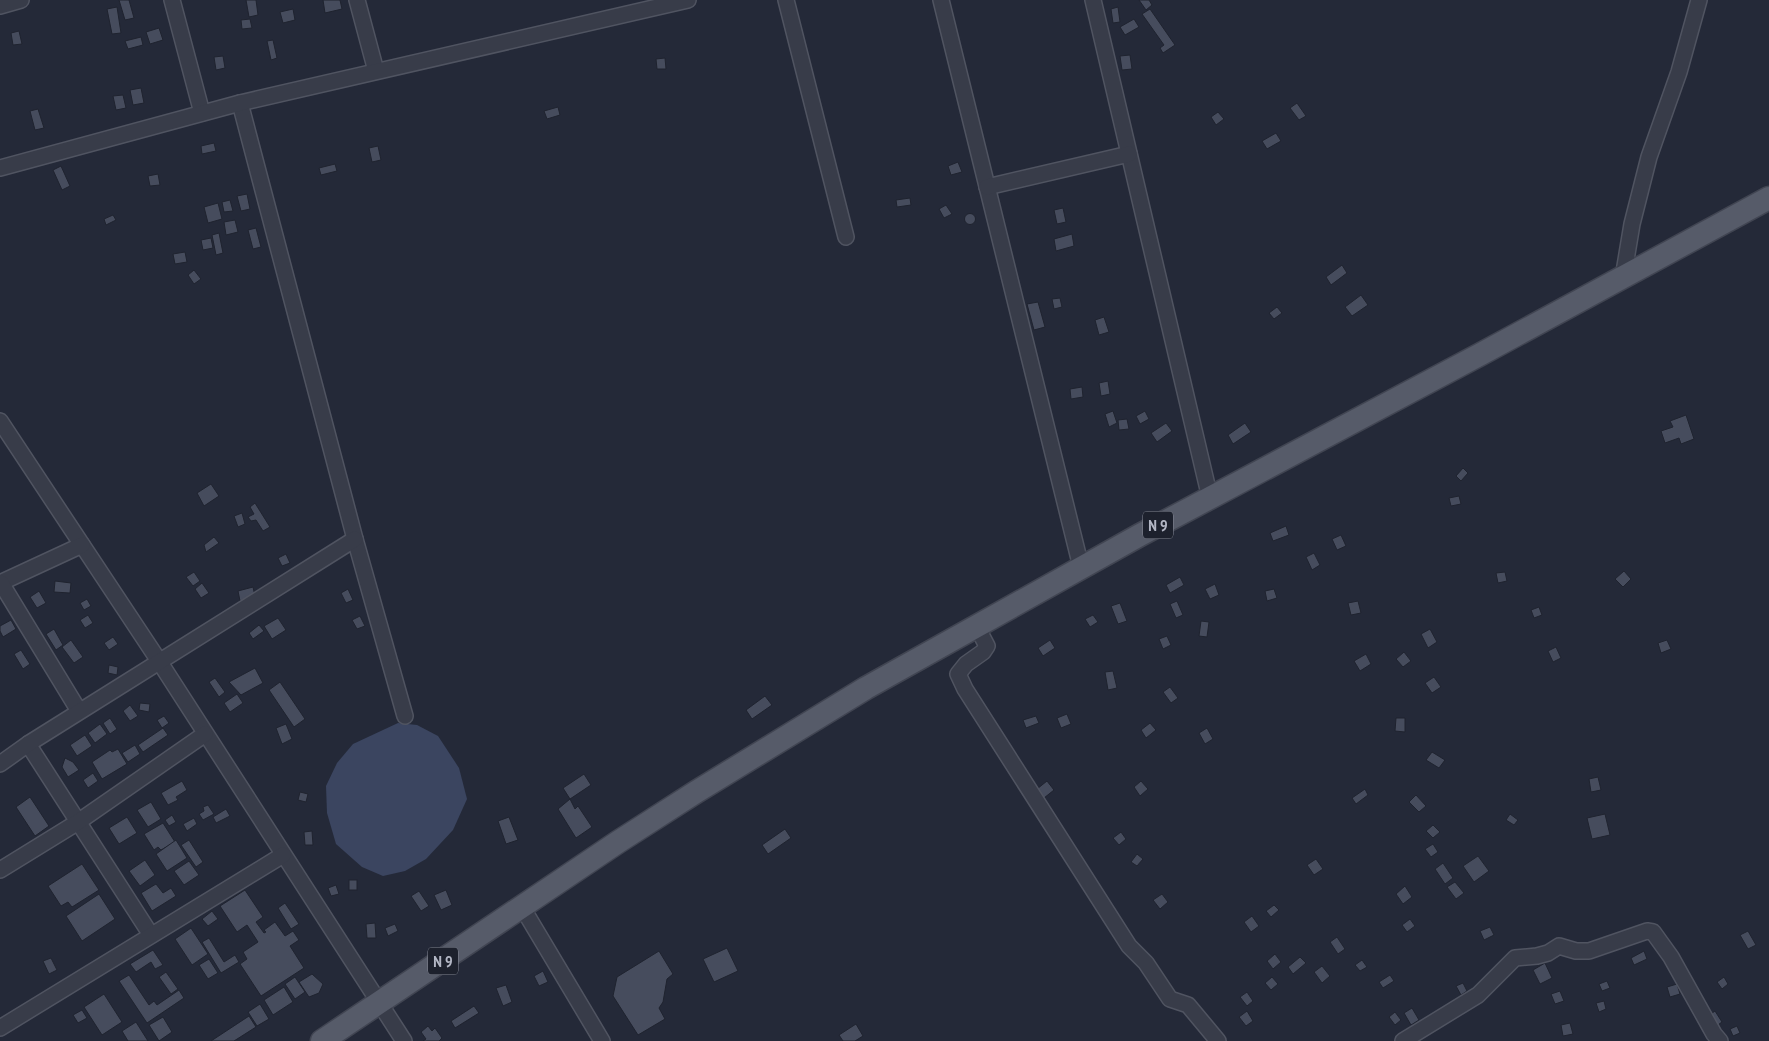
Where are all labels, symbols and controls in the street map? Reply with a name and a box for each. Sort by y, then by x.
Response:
road number: N 9 [1143,512,1173,538]
road number: N 9 [428,948,458,974]

